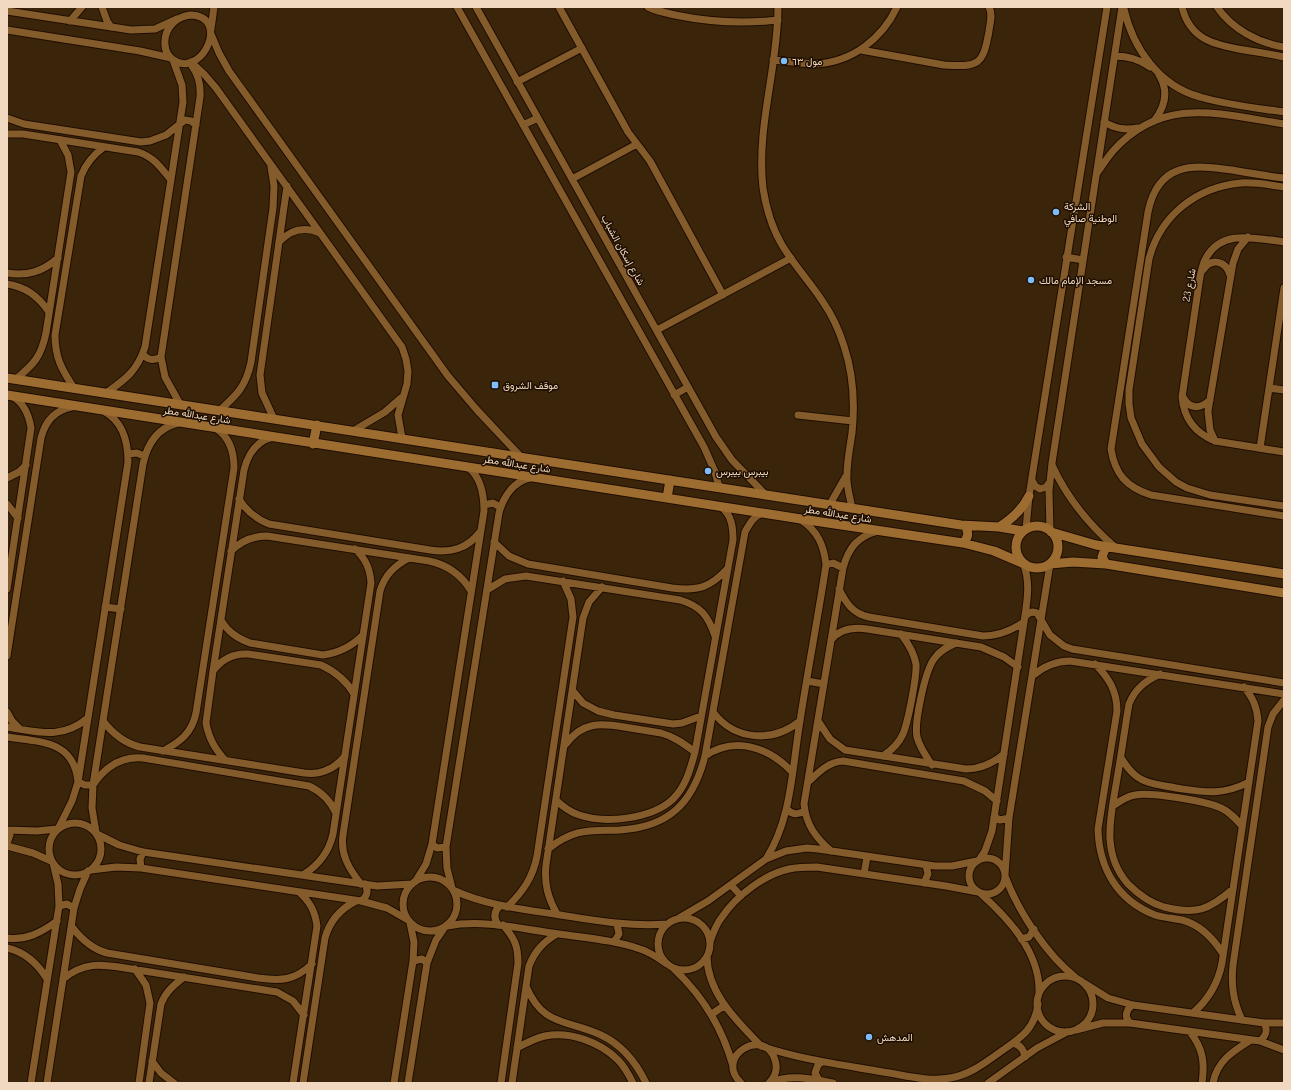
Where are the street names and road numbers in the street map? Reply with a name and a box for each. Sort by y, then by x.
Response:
street label: شارع إسكان الشباب [598,212,648,288]
street label: شارع 23 [1179,267,1199,303]
street label: شارع عبدالله مطر [161,403,232,427]
street label: شارع عبدالله مطر [481,452,552,476]
street label: شارع عبدالله مطر [802,502,873,526]

